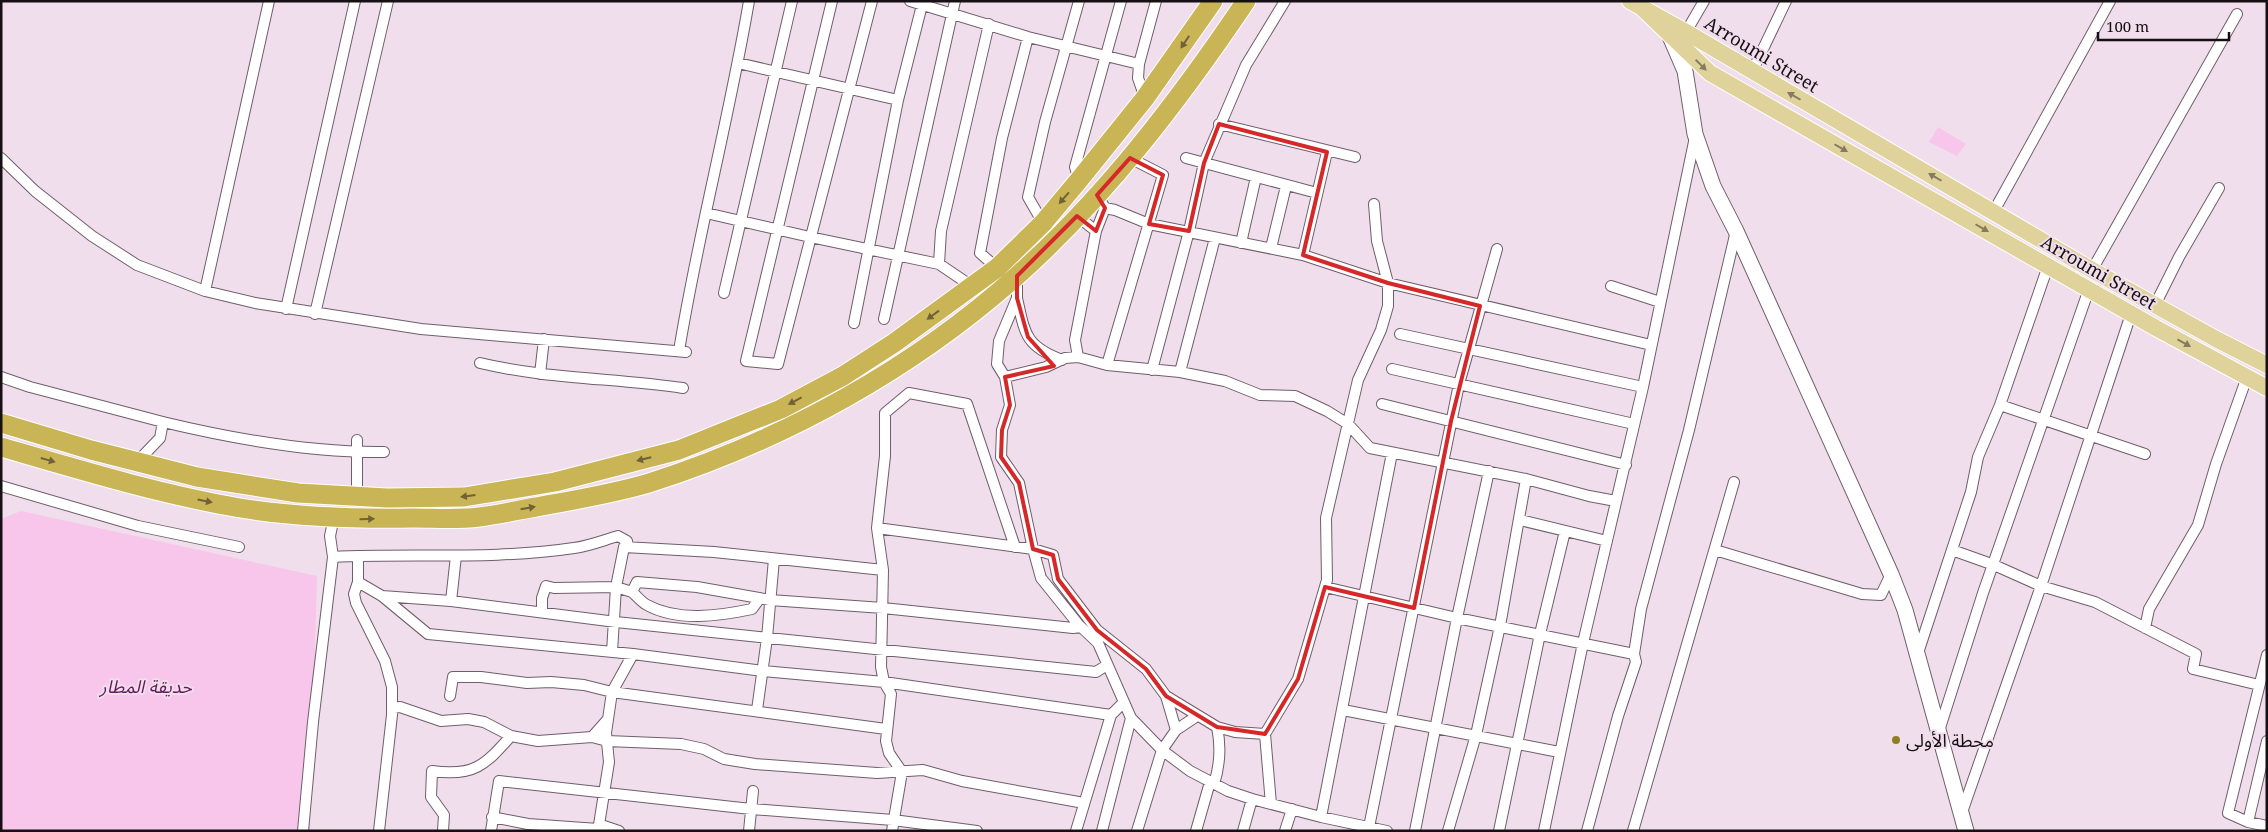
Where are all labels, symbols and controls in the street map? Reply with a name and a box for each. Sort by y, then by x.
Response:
street label: Arroumi Street [1700,10,1824,98]
scale bar [2098,10,2229,42]
text: 100 m [2106,16,2149,36]
one-way arrow [1180,35,1190,48]
one-way arrow [1695,59,1707,71]
one-way arrow [1788,92,1801,101]
one-way arrow [1834,143,1847,152]
one-way arrow [1928,173,1941,182]
one-way arrow [1059,191,1070,204]
one-way arrow [1975,224,1988,233]
street label: Arroumi Street [2037,229,2161,315]
one-way arrow [926,310,940,320]
one-way arrow [2177,339,2190,348]
one-way arrow [788,397,803,405]
one-way arrow [637,455,652,463]
one-way arrow [41,457,56,465]
one-way arrow [460,492,476,500]
one-way arrow [198,497,213,505]
one-way arrow [521,504,537,512]
one-way arrow [359,515,375,523]
park label: حديقة المطار [98,674,192,698]
place label: محطة الأولى [1906,728,1994,752]
marker: محطة الأولى [1890,734,1902,746]

